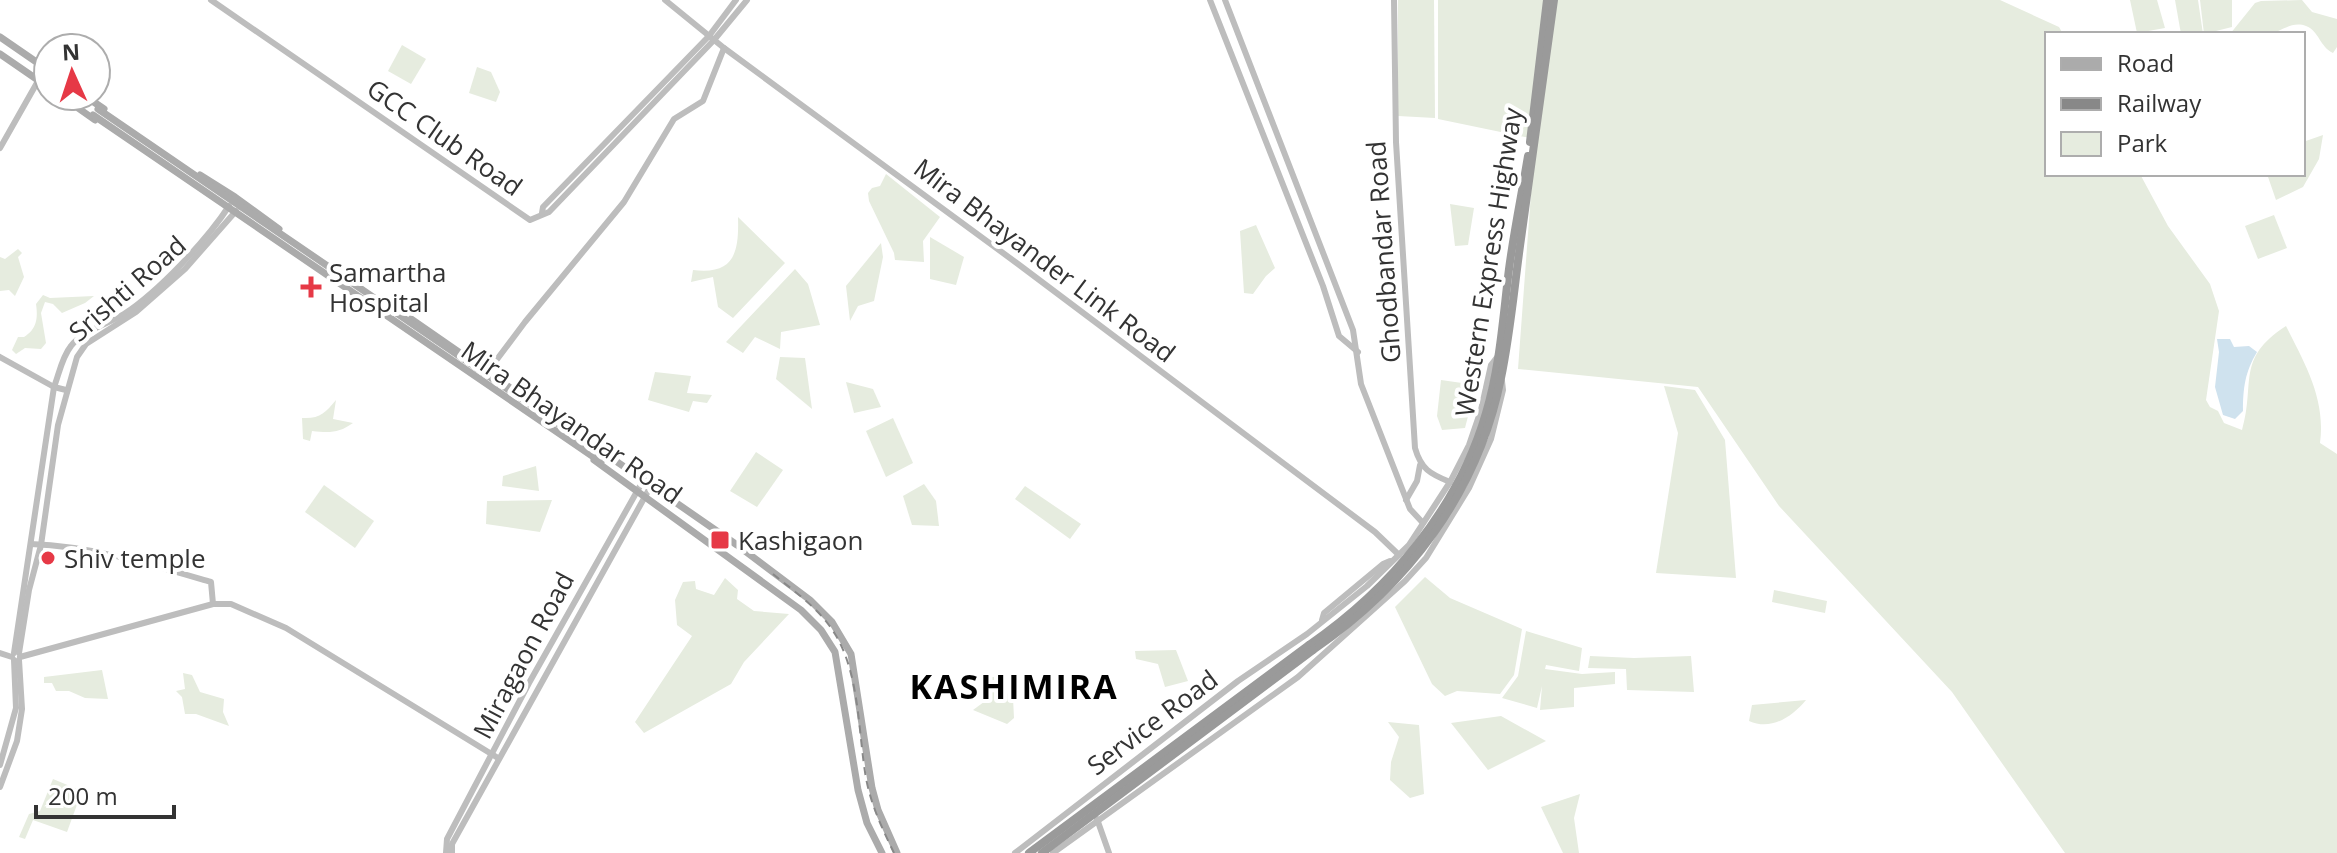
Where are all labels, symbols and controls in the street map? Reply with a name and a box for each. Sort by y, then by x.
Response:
north arrow [32,32,112,112]
legend [2045,32,2305,176]
text: N [61,36,81,66]
text: Road [2117,46,2174,79]
street label: GCC Club Road [360,70,530,204]
text: Railway [2117,86,2202,119]
street label: Western Express Highway [1446,104,1530,419]
text: Park [2117,126,2168,159]
street label: Ghodbandar Road [1357,140,1409,364]
street label: Mira Bhayander Link Road [907,150,1183,370]
street label: Srishti Road [61,227,193,349]
place label: Samartha Hospital [329,254,447,320]
marker: Samartha Hospital [300,276,322,298]
street label: Mira Bhayandar Road [454,332,690,512]
place label: Kashigaon [738,522,863,558]
marker: Kashigaon [709,529,731,551]
place label: Shiv temple [64,540,206,576]
marker: Shiv temple [39,549,57,567]
street label: Miragaon Road [464,565,582,745]
street label: Service Road [1079,661,1225,783]
district label: KASHIMIRA [909,663,1119,709]
scale bar [36,769,174,819]
text: 200 m [48,779,118,812]

